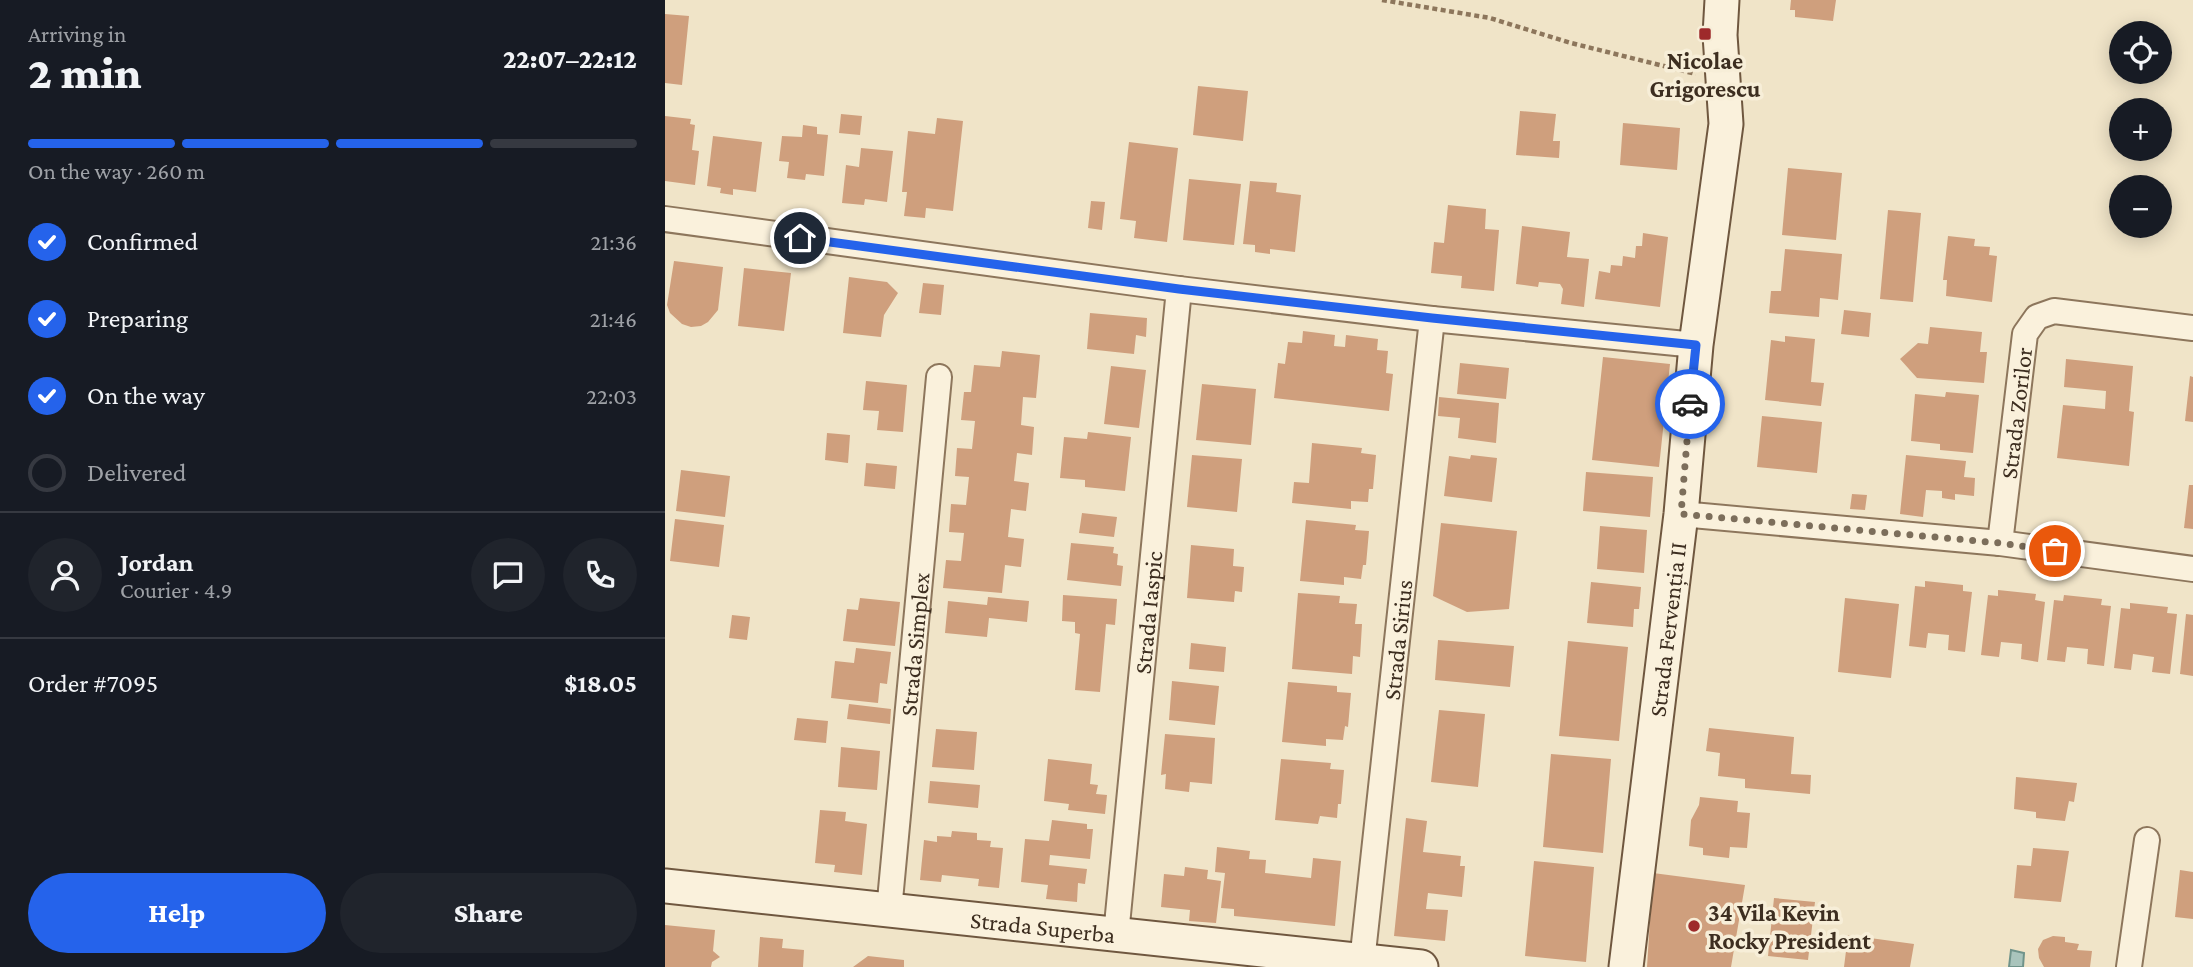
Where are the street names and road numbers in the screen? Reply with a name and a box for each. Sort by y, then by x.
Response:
street label: Strada Zorilor [1994,345,2037,480]
street label: Strada Fervenția II [1643,541,1691,718]
street label: Strada Iaspic [1128,550,1167,675]
street label: Strada Simplex [894,571,934,717]
street label: Strada Sirius [1377,578,1417,702]
street label: Strada Superba [969,905,1117,948]

